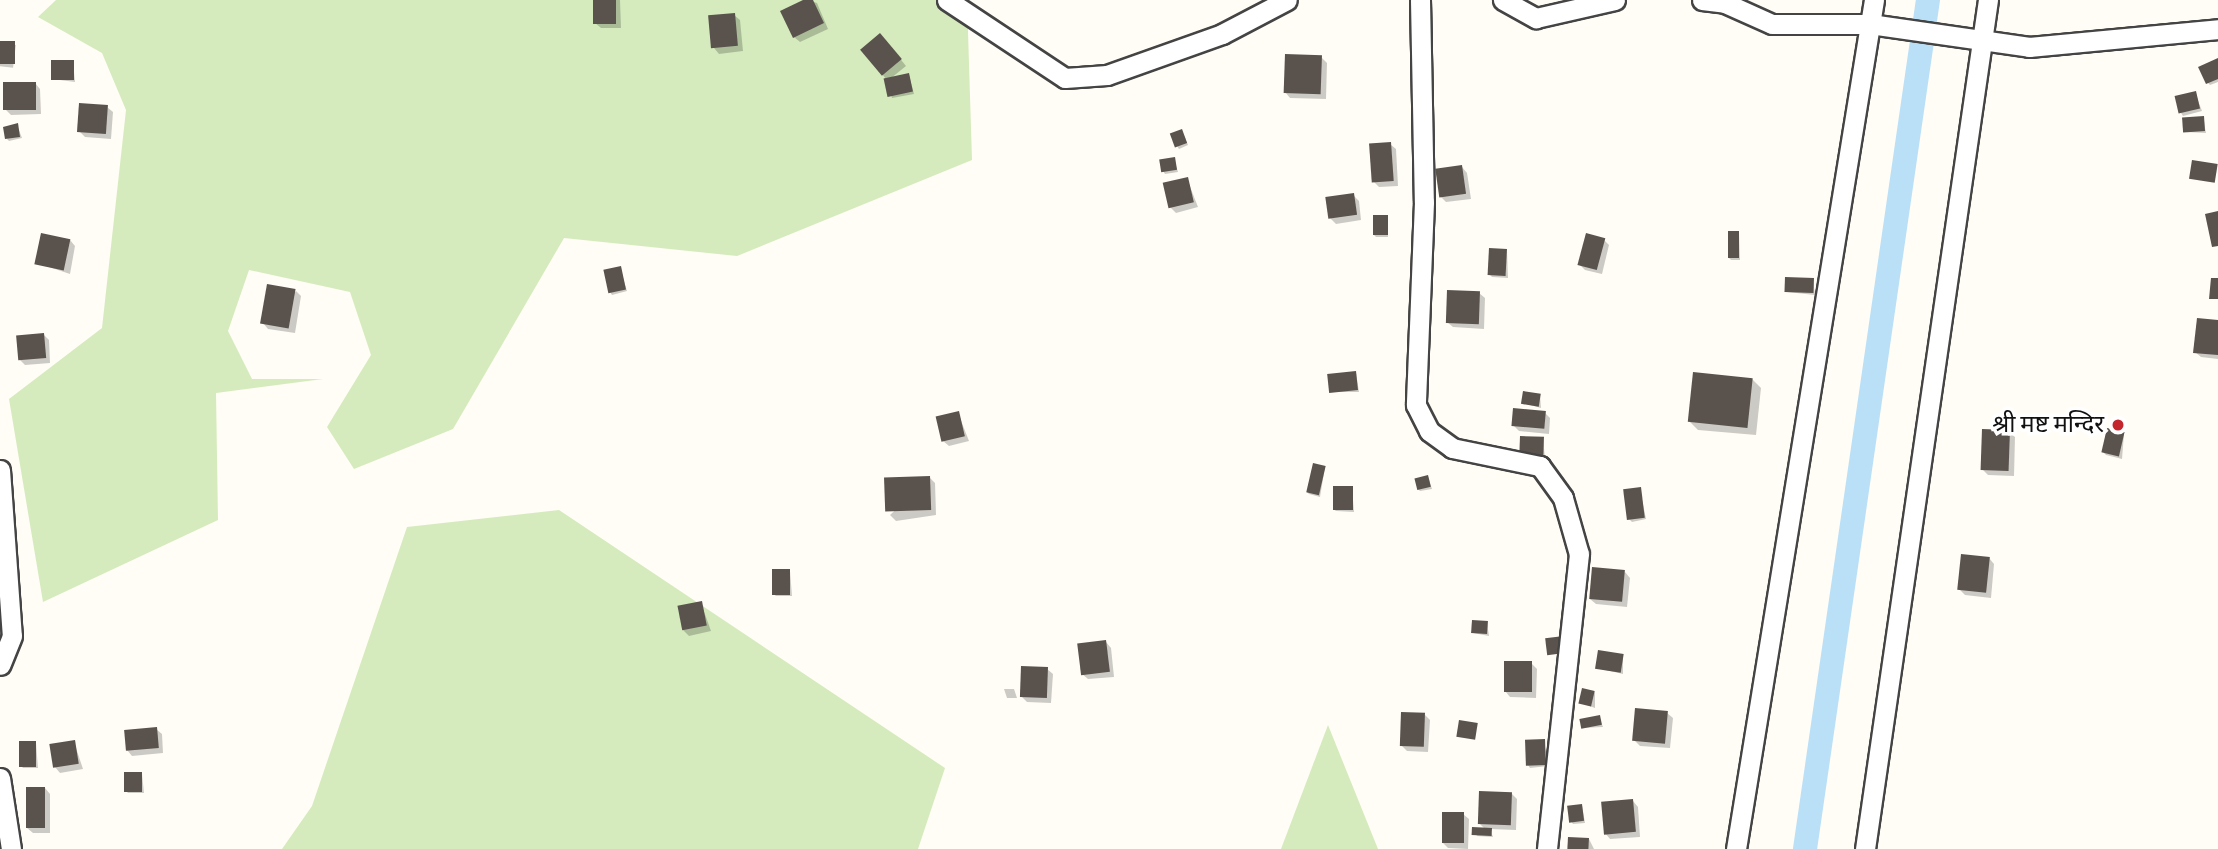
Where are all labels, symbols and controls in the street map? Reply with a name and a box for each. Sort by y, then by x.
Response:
place label: श्री मष्ट मन्दिर [1992,411,2104,439]
marker: श्री मष्ट मन्दिर [2110,417,2126,433]

